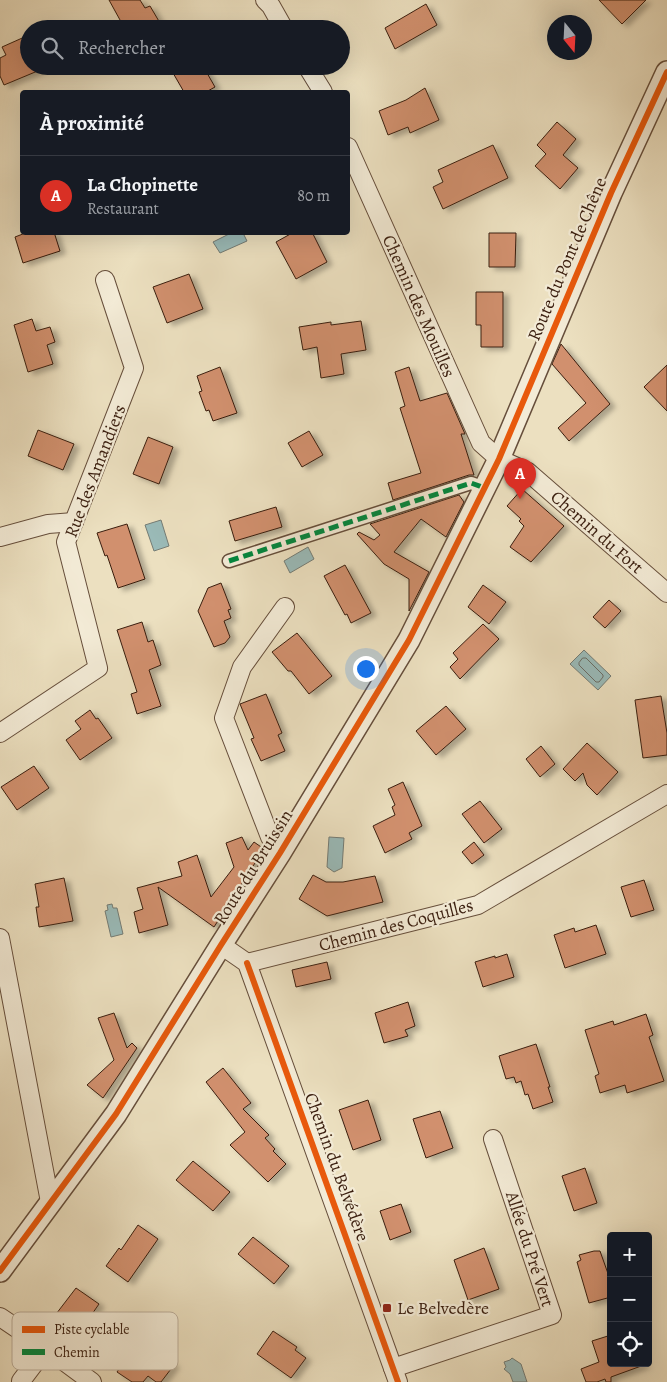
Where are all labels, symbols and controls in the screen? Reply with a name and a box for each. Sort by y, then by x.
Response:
north arrow [547,15,592,60]
search box [20,20,350,75]
icon: search [38,34,66,62]
text: Rechercher [78,35,165,61]
text: À proximité [40,109,144,137]
text: La Chopinette [87,172,198,198]
street label: Route du Pont de Chêne [522,174,612,344]
text: A [51,185,61,207]
text: 80 m [297,185,330,207]
text: Restaurant [87,198,159,220]
street label: Chemin des Mouilles [377,231,461,381]
street label: Rue des Amandiers [59,401,131,541]
pin: A [504,458,536,499]
street label: Chemin du Fort [546,485,649,579]
your location [353,656,379,682]
street label: Route du Bruissin [208,805,298,929]
street label: Chemin des Coquilles [316,893,476,957]
street label: Chemin du Belvédère [299,1089,375,1245]
street label: Allée du Pré Vert [500,1187,560,1310]
map controls [607,1232,652,1367]
button: + [607,1232,652,1277]
button: − [607,1277,652,1322]
place label: Le Belvedère [397,1296,489,1320]
marker: Le Belvedère [381,1302,393,1314]
legend [12,1312,178,1370]
text: Piste cyclable [54,1320,129,1339]
button: locate [607,1322,652,1367]
text: Chemin [54,1343,100,1362]

